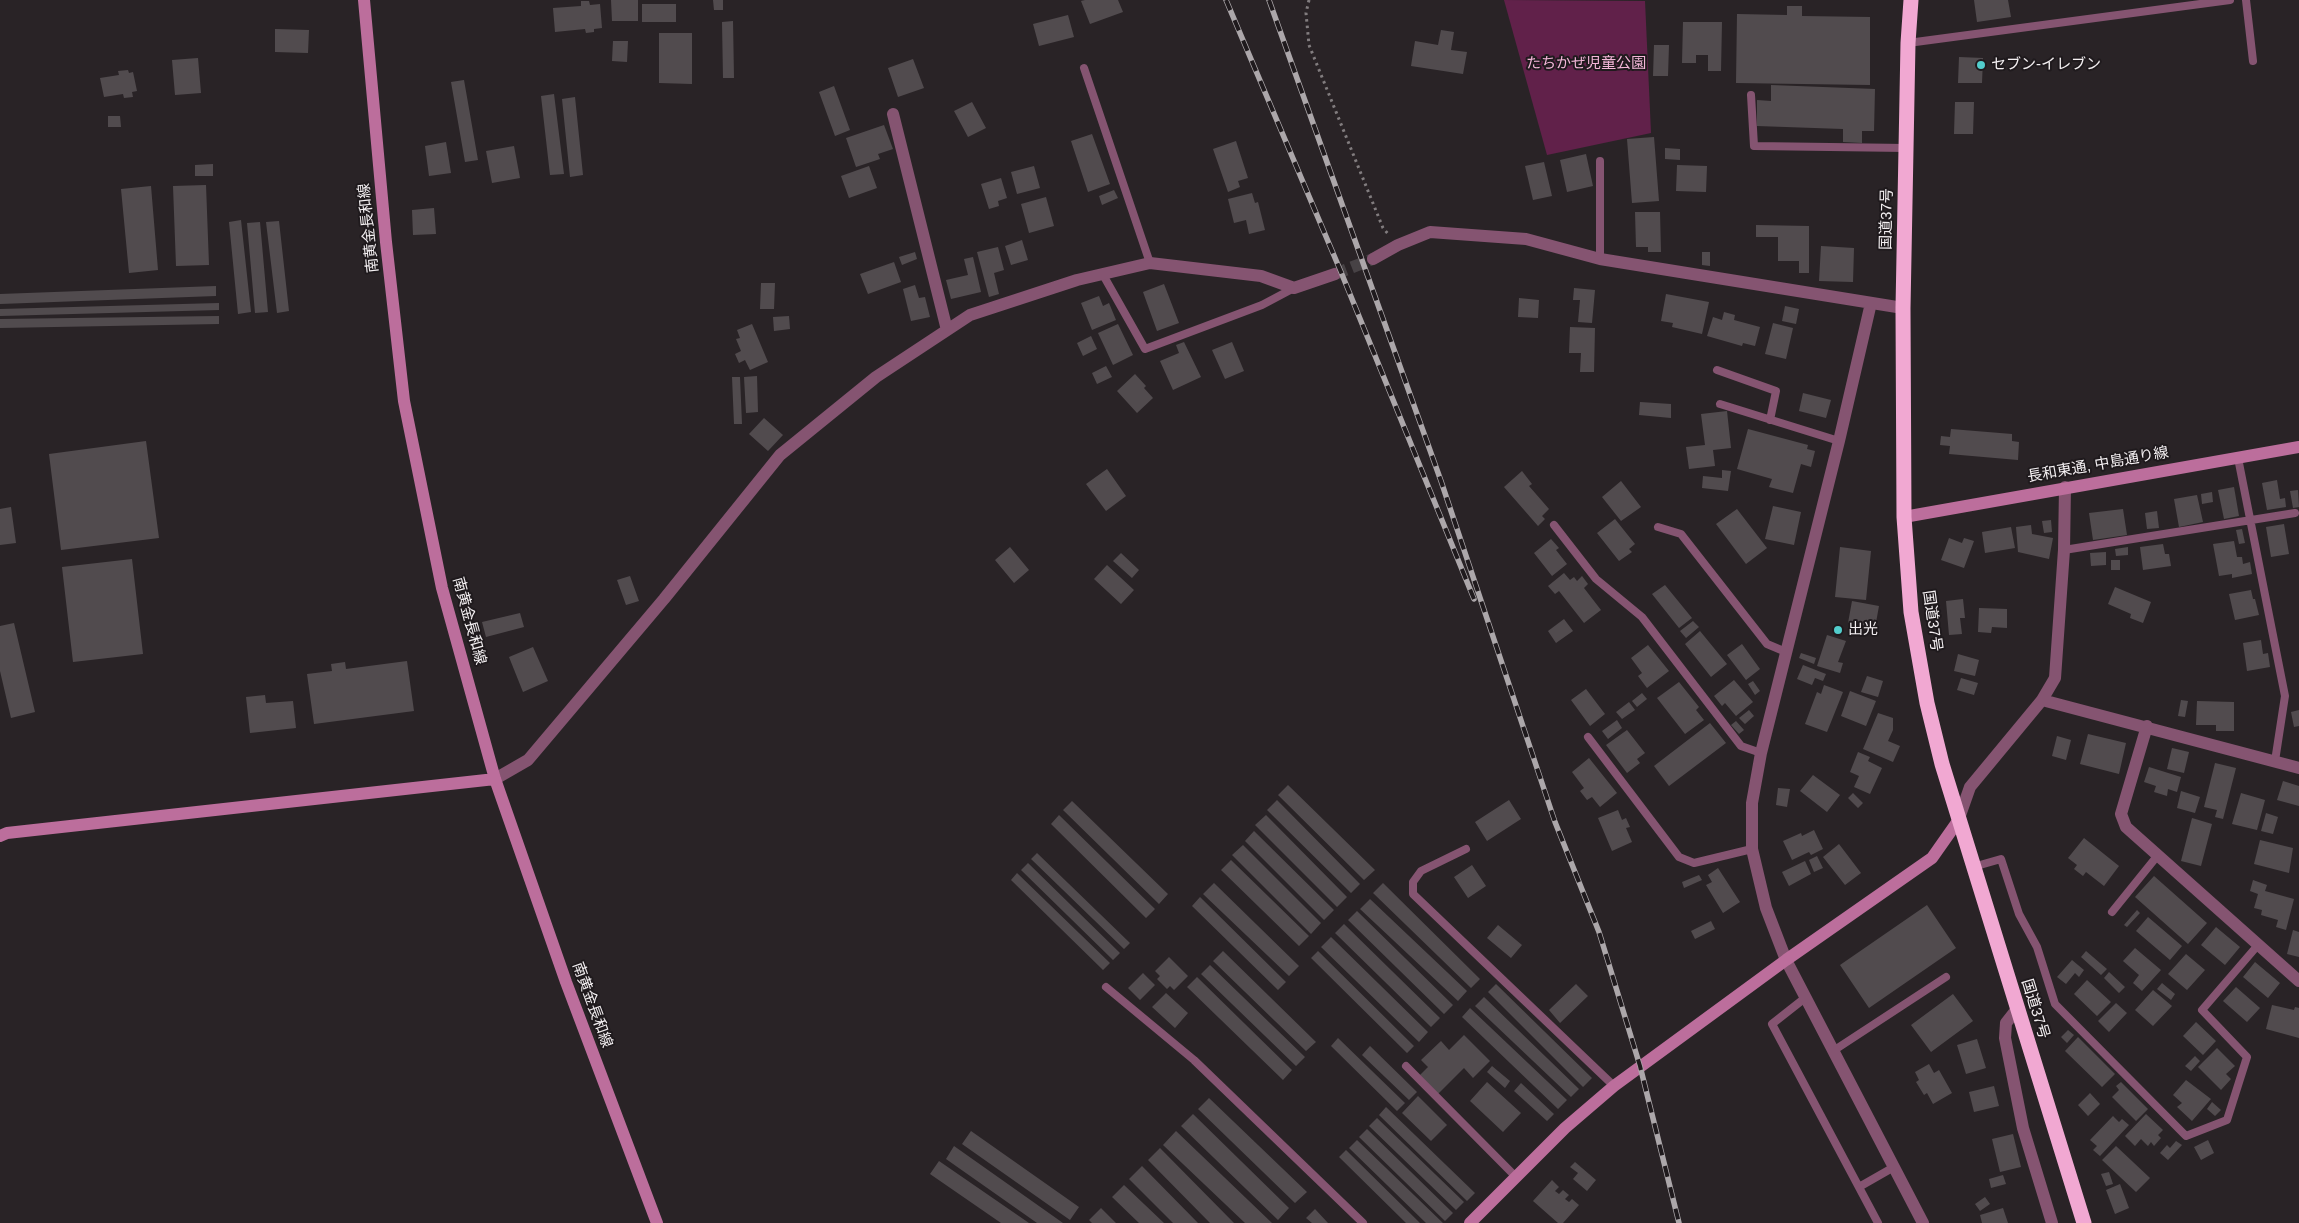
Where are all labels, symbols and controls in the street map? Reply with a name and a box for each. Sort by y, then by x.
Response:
park label: たちかぜ児童公園 [1526,55,1646,73]
place label: セブン-イレブン [1991,56,2101,74]
marker: セブン-イレブン [1975,59,1987,71]
street label: 南黄金長和線 [355,182,383,274]
street label: 国道37号 [1877,188,1897,250]
street label: 長和東通, 中島通り線 [2026,444,2170,486]
street label: 南黄金長和線 [449,575,489,667]
street label: 国道37号 [1919,589,1945,653]
place label: 出光 [1848,621,1878,639]
marker: 出光 [1832,624,1844,636]
street label: 南黄金長和線 [568,960,616,1050]
street label: 国道37号 [2017,977,2053,1041]

